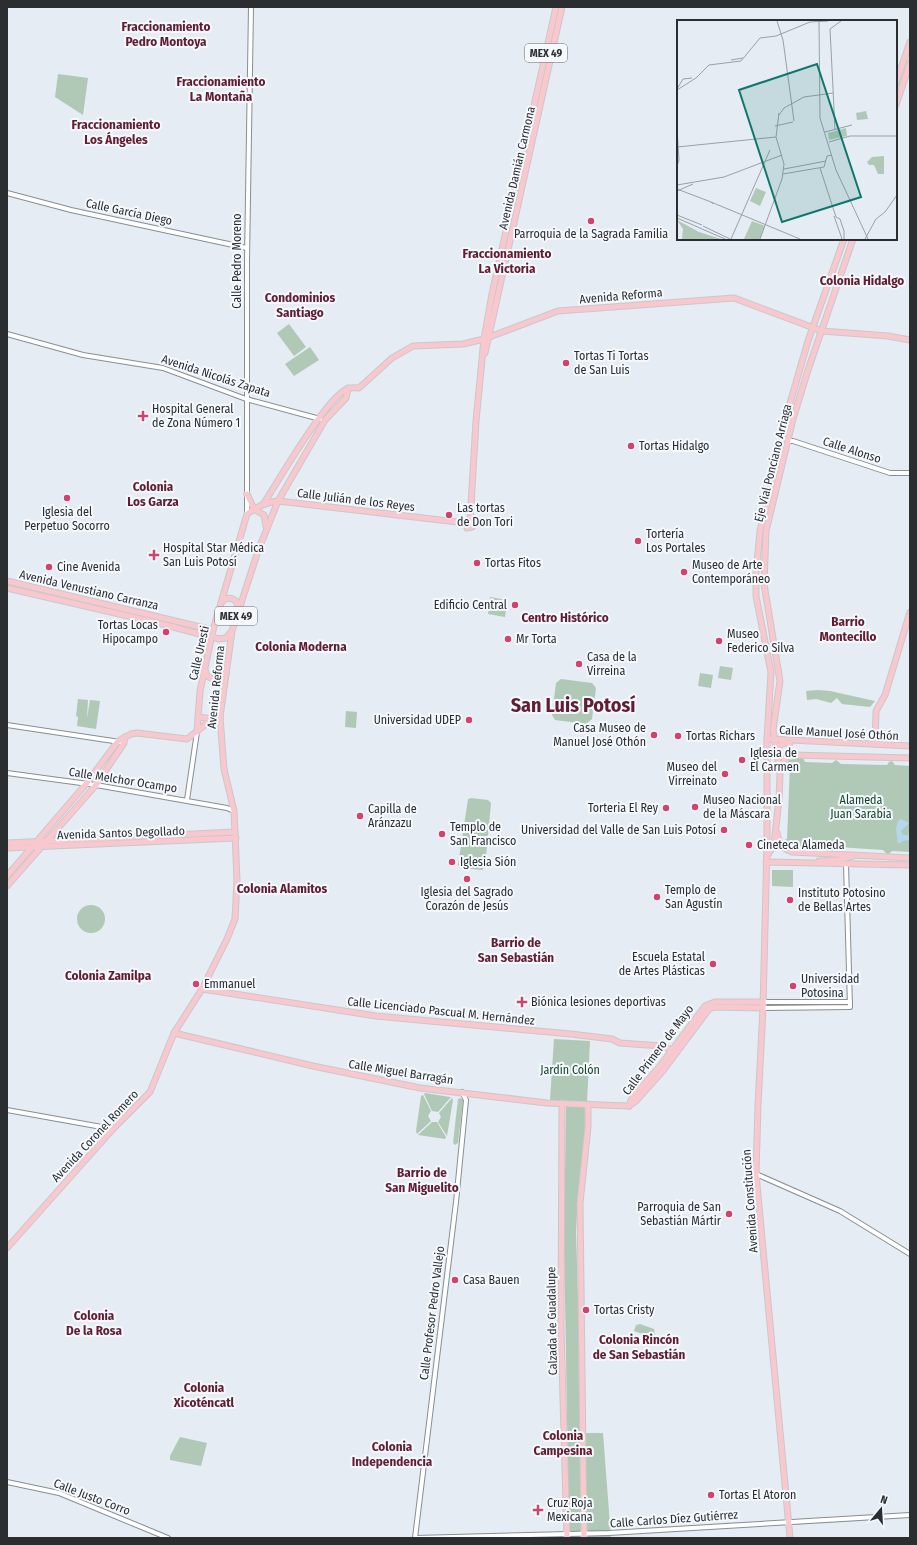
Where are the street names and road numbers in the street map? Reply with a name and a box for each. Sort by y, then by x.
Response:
road number: MEX 49 [525,44,567,62]
street label: Avenida Damián Carmona [496,105,538,231]
street label: Calle García Diego [85,196,173,228]
street label: Calle Pedro Moreno [230,213,244,309]
street label: Avenida Reforma [579,285,663,307]
street label: Avenida Nicolás Zapata [160,352,272,400]
street label: Eje Vial Ponciano Arriaga [752,402,794,523]
street label: Calle Alonso [821,434,883,466]
street label: Calle Julián de los Reyes [296,486,416,514]
street label: Avenida Venustiano Carranza [18,567,160,613]
road number: MEX 49 [215,607,257,625]
street label: Calle Uresti [186,624,212,682]
street label: Avenida Reforma [205,645,227,729]
street label: Calle Manuel José Othón [779,723,899,743]
street label: Calle Melchor Ocampo [68,765,178,795]
street label: Avenida Santos Degollado [57,824,185,842]
street label: Calle Licenciado Pascual M. Hernández [347,994,536,1028]
street label: Calle Primero de Mayo [620,1002,696,1098]
street label: Calle Miguel Barragán [348,1057,454,1087]
street label: Avenida Coronel Romero [49,1087,141,1185]
street label: Avenida Constitución [739,1149,761,1253]
street label: Calle Profesor Pedro Vallejo [417,1245,447,1381]
street label: Calzada de Guadalupe [544,1266,560,1376]
street label: Calle Justo Corro [52,1476,132,1518]
street label: Calle Carlos Díez Gutiérrez [610,1508,739,1530]

